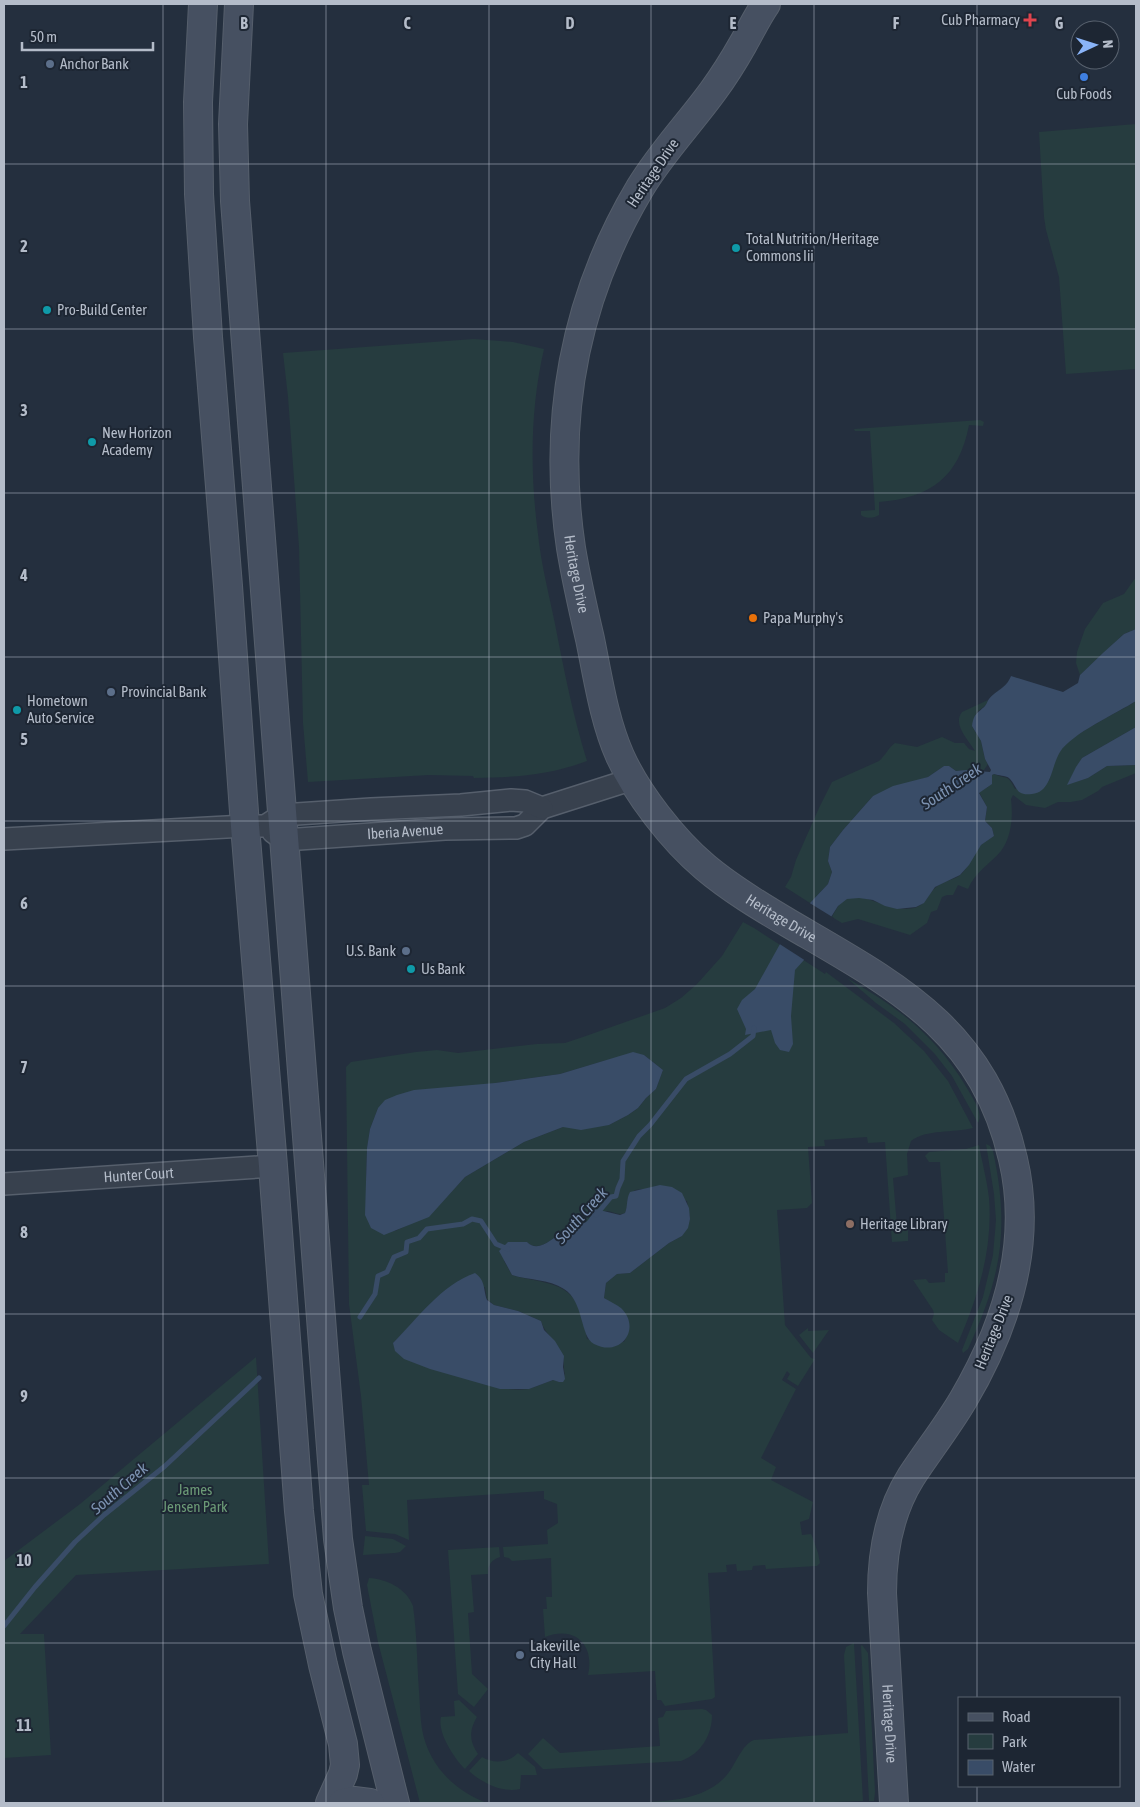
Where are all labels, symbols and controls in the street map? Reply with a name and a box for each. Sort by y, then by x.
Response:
place label: Cub Pharmacy [941,11,1020,28]
text: B [240,14,248,32]
text: C [403,14,411,32]
text: D [566,14,575,32]
text: E [730,14,737,32]
text: F [893,14,900,32]
marker: Cub Pharmacy [1024,14,1036,26]
text: G [1055,14,1064,32]
scale bar [22,20,154,52]
north arrow [1070,20,1120,70]
text: 50 m [30,28,57,45]
text: N [1100,39,1116,49]
place label: Anchor Bank [60,55,129,72]
marker: Anchor Bank [44,58,56,70]
marker: Cub Foods [1078,71,1090,83]
text: 1 [20,73,28,91]
place label: Cub Foods [1056,85,1112,102]
street label: Heritage Drive [623,135,682,210]
place label: Total Nutrition/Heritage Commons Iii [746,230,879,264]
text: 2 [20,237,28,255]
marker: Total Nutrition/Heritage Commons Iii [730,242,742,254]
place label: Pro-Build Center [57,301,147,318]
marker: Pro-Build Center [41,304,53,316]
text: 3 [20,401,28,419]
place label: New Horizon Academy [102,424,172,458]
marker: New Horizon Academy [86,436,98,448]
street label: Heritage Drive [561,534,593,615]
text: 4 [19,566,28,584]
place label: Papa Murphy's [763,609,843,626]
marker: Papa Murphy's [747,612,759,624]
place label: Provincial Bank [121,683,207,700]
marker: Provincial Bank [105,686,117,698]
place label: Hometown Auto Service [27,692,95,726]
marker: Hometown Auto Service [11,704,23,716]
text: 5 [20,730,28,748]
water label: South Creek [916,759,986,813]
street label: Iberia Avenue [366,820,444,842]
street label: Heritage Drive [743,890,820,946]
text: 6 [20,894,28,912]
place label: U.S. Bank [346,942,396,959]
marker: U.S. Bank [400,945,412,957]
place label: Us Bank [421,960,466,977]
marker: Us Bank [405,963,417,975]
text: 7 [20,1058,28,1076]
street label: Hunter Court [103,1164,174,1185]
water label: South Creek [550,1183,611,1247]
place label: Heritage Library [860,1215,948,1232]
marker: Heritage Library [844,1218,856,1230]
text: 8 [20,1223,28,1241]
street label: Heritage Drive [971,1292,1016,1372]
text: 9 [20,1387,28,1405]
water label: South Creek [86,1458,152,1518]
park label: James Jensen Park [162,1481,228,1515]
text: 10 [16,1551,32,1569]
place label: Lakeville City Hall [530,1637,580,1671]
marker: Lakeville City Hall [514,1649,526,1661]
street label: Heritage Drive [879,1684,901,1764]
legend [958,1697,1120,1787]
text: Road [1002,1708,1031,1725]
text: 11 [16,1716,32,1734]
text: Park [1002,1733,1027,1750]
text: Water [1002,1758,1035,1775]

